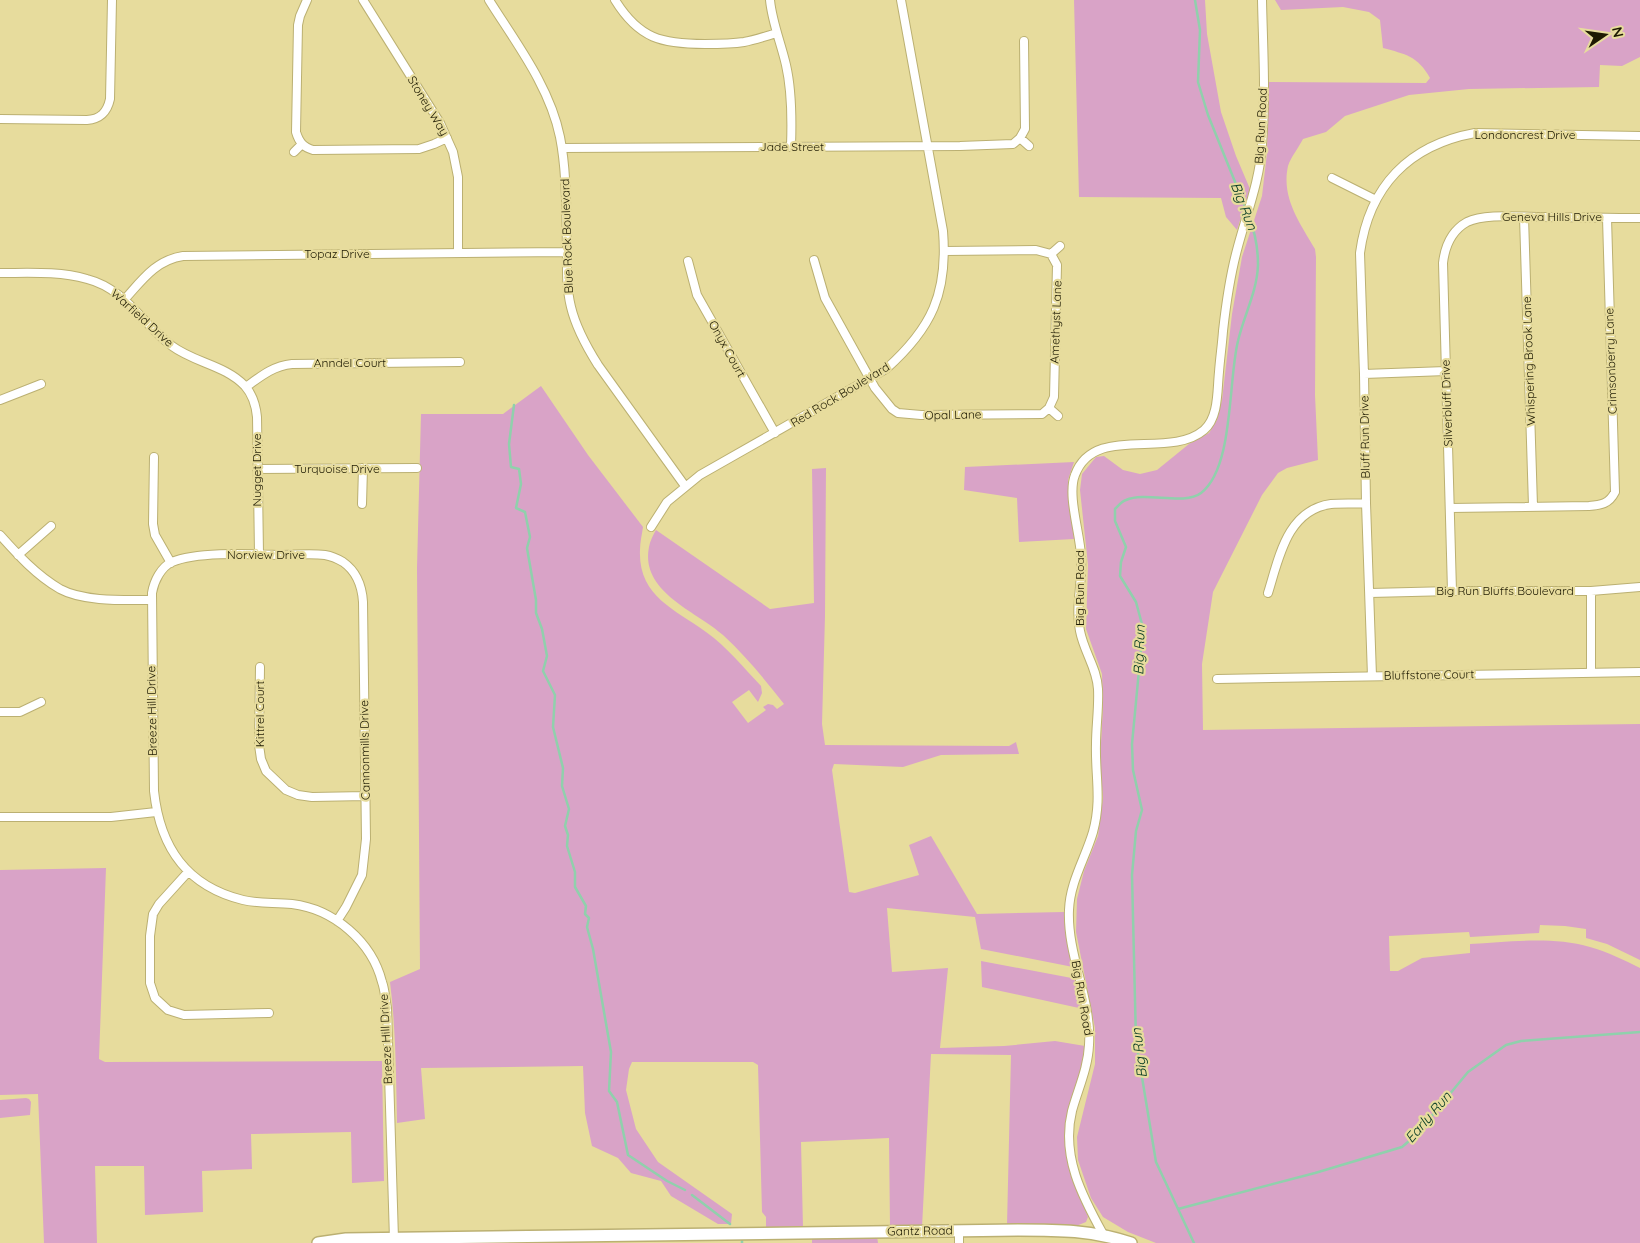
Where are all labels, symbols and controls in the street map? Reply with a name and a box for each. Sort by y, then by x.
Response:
north arrow [1580,10,1630,60]
text: N [1608,25,1628,39]
street label: Stoney Way [405,73,452,138]
street label: Big Run Road [1251,88,1270,164]
street label: Londoncrest Drive [1474,127,1576,142]
street label: Jade Street [760,139,824,154]
street label: Blue Rock Boulevard [557,178,576,294]
water label: Big Run [1227,179,1262,233]
street label: Geneva Hills Drive [1502,209,1602,224]
street label: Topaz Drive [304,246,370,261]
street label: Amethyst Lane [1047,280,1064,364]
street label: Warfield Drive [108,286,177,350]
street label: Whispering Brook Lane [1519,296,1538,426]
street label: Crimsonberry Lane [1601,307,1620,415]
street label: Onyx Court [706,318,749,380]
street label: Anndel Court [314,355,386,370]
street label: Red Rock Boulevard [787,359,892,430]
street label: Silverbluff Drive [1437,359,1456,447]
street label: Bluff Run Drive [1356,395,1373,479]
street label: Opal Lane [924,406,982,422]
street label: Nugget Drive [249,433,264,507]
street label: Turquoise Drive [294,461,380,476]
street label: Norview Drive [227,547,305,562]
street label: Big Run Road [1072,550,1087,626]
street label: Big Run Bluffs Boulevard [1436,583,1574,598]
water label: Big Run [1129,624,1149,675]
street label: Breeze Hill Drive [143,666,160,756]
street label: Bluffstone Court [1384,666,1474,683]
street label: Kittrel Court [252,681,267,747]
street label: Cannonmills Drive [356,700,373,800]
street label: Big Run Road [1069,959,1096,1037]
street label: Breeze Hill Drive [376,993,395,1085]
water label: Big Run [1127,1026,1151,1079]
water label: Early Run [1401,1087,1456,1146]
street label: Gantz Road [887,1222,953,1239]

